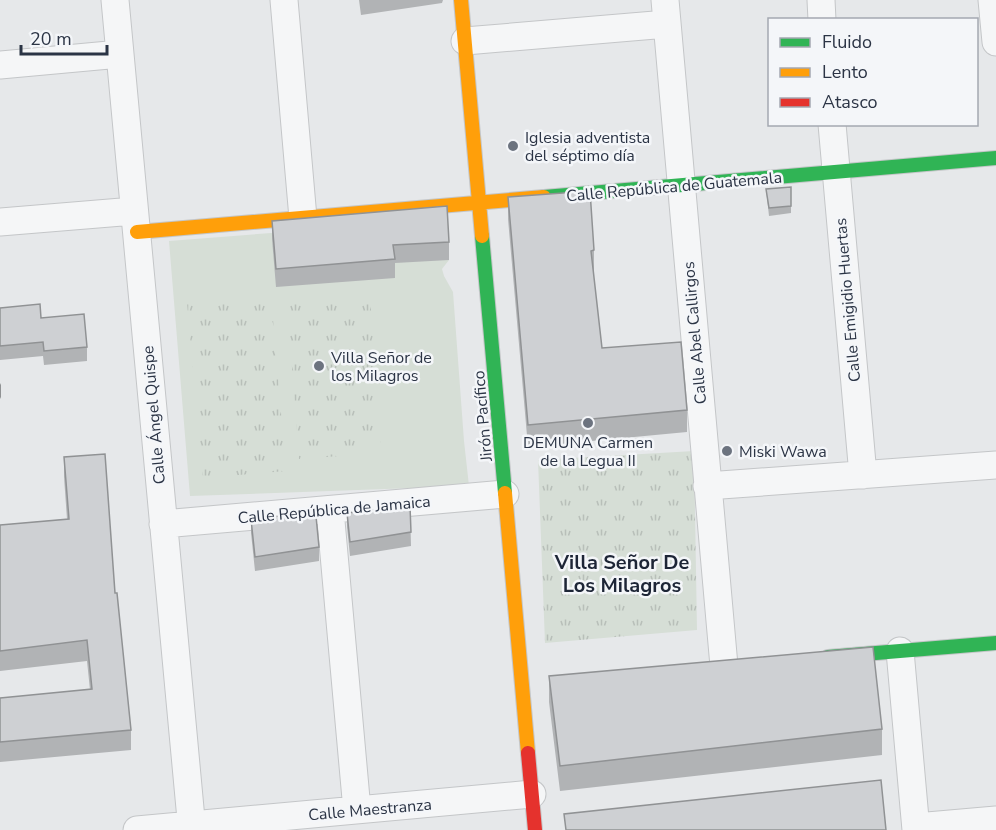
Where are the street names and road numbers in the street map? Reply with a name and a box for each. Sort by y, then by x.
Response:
street label: Calle República de Guatemala [565,167,783,207]
street label: Calle Emigidio Huertas [830,217,866,383]
street label: Calle Abel Callirgos [678,261,712,405]
street label: Calle Ángel Quispe [137,345,171,485]
street label: Jirón Pacífico [468,370,498,463]
street label: Calle República de Jamaica [237,491,431,529]
street label: Calle Maestranza [307,794,433,826]

